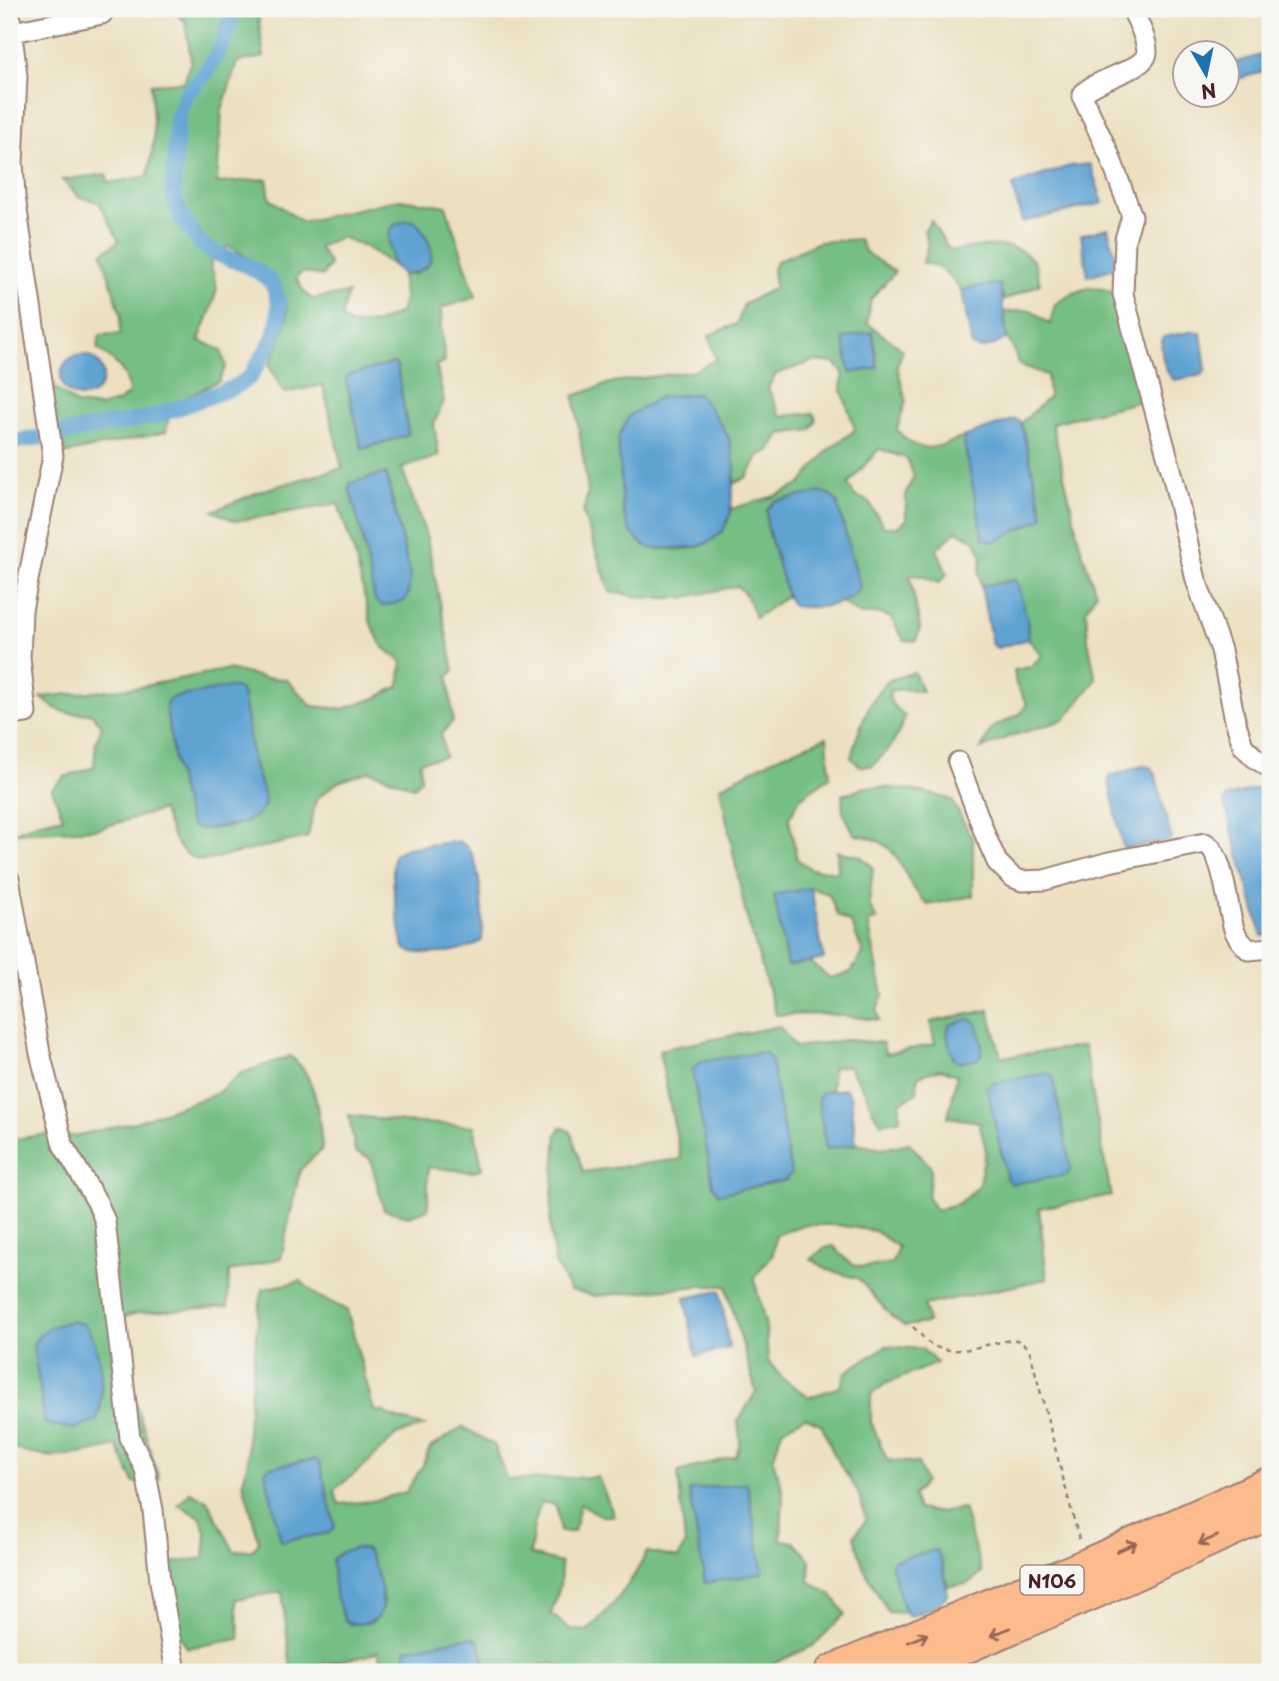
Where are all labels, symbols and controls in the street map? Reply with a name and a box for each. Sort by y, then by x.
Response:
north arrow [1170,38,1240,108]
text: N [1199,77,1218,107]
one-way arrow [1198,1534,1219,1547]
one-way arrow [1116,1540,1137,1553]
road number: N106 [1020,1566,1084,1595]
one-way arrow [990,1626,1011,1639]
one-way arrow [907,1630,928,1643]

